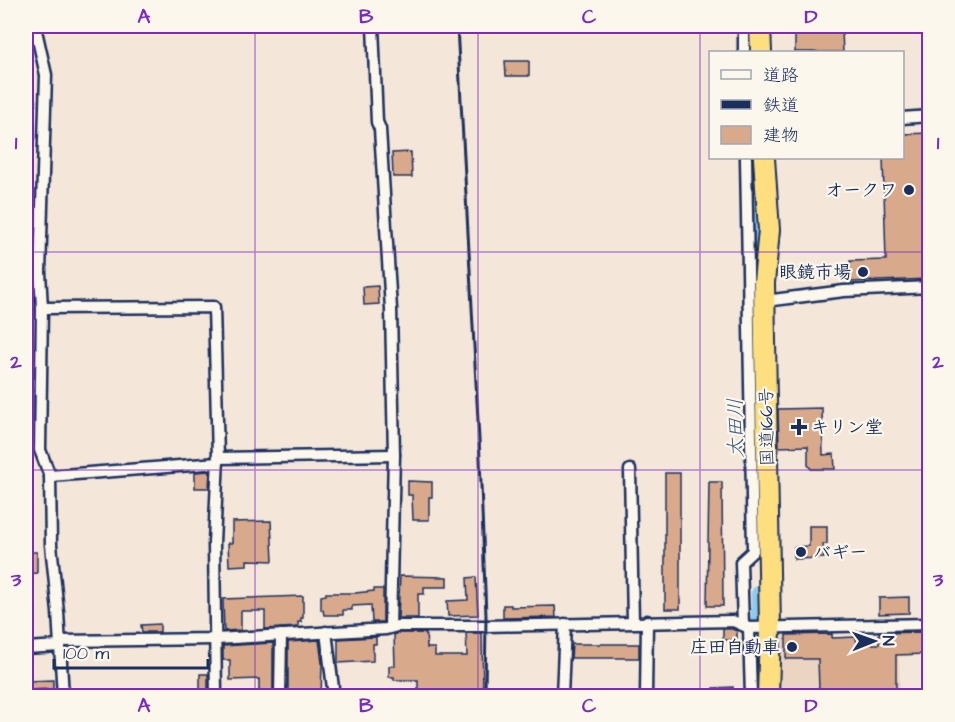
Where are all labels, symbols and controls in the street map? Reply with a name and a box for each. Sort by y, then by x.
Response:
text: A [138,3,151,31]
text: B [359,3,374,31]
text: C [582,3,597,31]
text: D [805,3,818,31]
legend [709,51,904,159]
text: 道路 [763,63,799,88]
text: 鉄道 [763,93,799,118]
text: 建物 [763,123,799,148]
text: 1 [15,129,18,157]
text: 1 [937,129,940,157]
place label: オークワ [825,178,897,203]
marker: オークワ [902,183,916,197]
place label: 眼鏡市場 [779,260,851,285]
marker: 眼鏡市場 [856,265,870,279]
text: 2 [9,348,22,376]
text: 2 [931,348,944,376]
street label: 国道166号 [754,387,780,467]
water label: 太田川 [721,398,751,458]
place label: キリン堂 [811,415,883,440]
marker: キリン堂 [792,420,806,434]
place label: バギー [813,540,867,565]
marker: バギー [794,545,808,559]
text: 3 [10,566,22,594]
text: 3 [932,566,944,594]
north arrow [844,611,904,671]
scale bar [54,632,208,670]
place label: 庄田自動車 [690,635,780,660]
text: N [877,636,899,646]
marker: 庄田自動車 [785,640,799,654]
text: 100 m [63,641,109,666]
text: A [138,692,151,720]
text: B [359,692,374,720]
text: C [582,692,597,720]
text: D [805,692,818,720]

